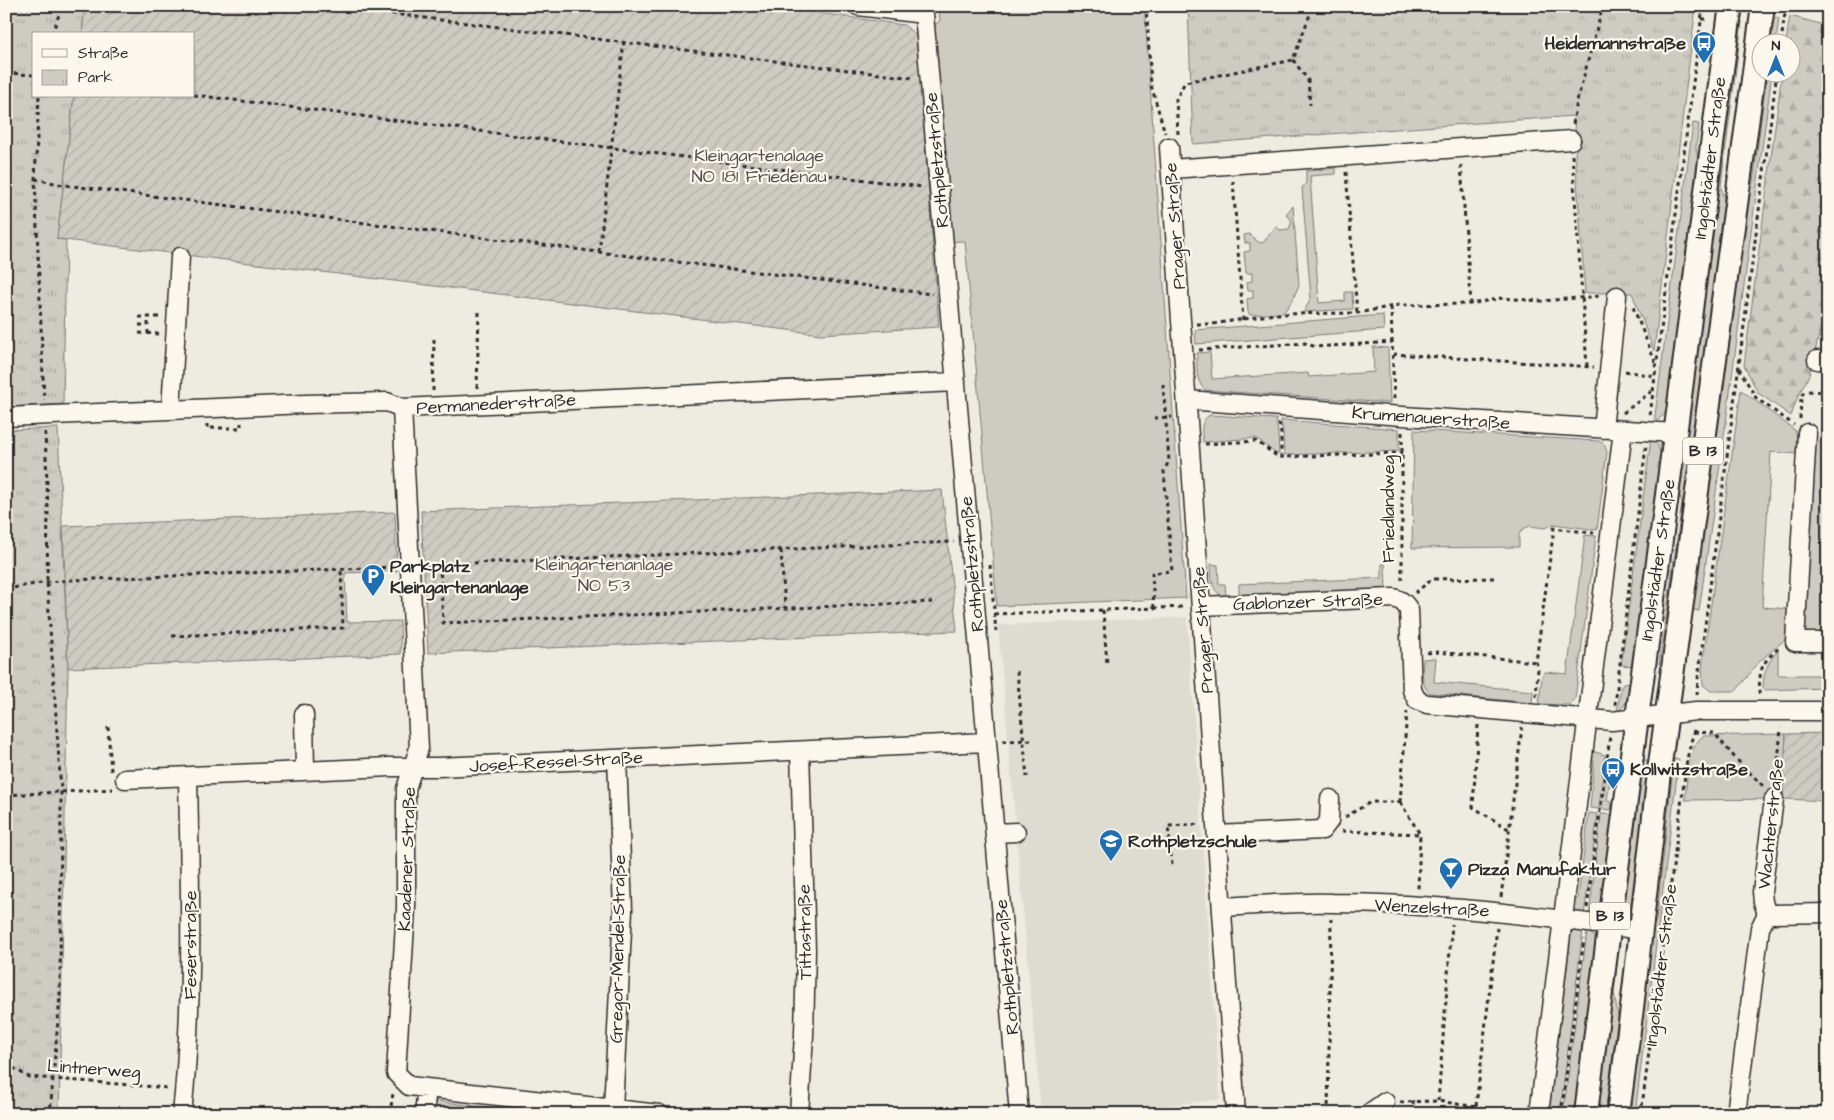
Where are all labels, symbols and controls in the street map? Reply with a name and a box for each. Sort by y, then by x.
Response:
bus stop icon: Heidemannstraße [1691,30,1717,64]
place label: Heidemannstraße [1545,31,1686,56]
legend [32,32,195,98]
north arrow [1752,32,1802,82]
text: N [1772,36,1781,56]
text: Straße [78,43,128,64]
text: Park [78,67,113,88]
street label: Ingolstädter Straße [1688,75,1733,241]
street label: Rothpletzstraße [919,91,955,229]
park label: Kleingartenalage NO 181 Friedenau [691,143,827,189]
street label: Prager Straße [1158,161,1193,290]
street label: Permanederstraße [416,387,577,421]
street label: Krumenauerstraße [1351,400,1511,436]
road number: B 13 [1683,438,1723,464]
street label: Friedlandweg [1376,455,1402,563]
street label: Ingolstädter Straße [1634,477,1683,643]
street label: Rothpletzstraße [954,495,990,633]
park label: Kleingartenanlage NO 53 [535,552,674,598]
place label: Parkplatz Kleingartenanlage [390,554,529,601]
parking icon: Parkplatz Kleingartenanlage [360,563,386,597]
street label: Prager Straße [1186,565,1221,694]
street label: Gablonzer Straße [1233,587,1384,617]
street label: Josef-Ressel-Straße [468,745,644,779]
bus stop icon: Kollwitzstraße [1600,756,1626,790]
place label: Kollwitzstraße [1630,757,1748,782]
street label: Wachterstraße [1752,757,1790,891]
street label: Kaadener Straße [392,786,422,932]
school or university icon: Rothpletzschule [1098,828,1124,862]
place label: Rothpletzschule [1128,829,1257,854]
street label: Gregor-Mendel-Straße [604,854,633,1043]
bar icon: Pizza Manufaktur [1438,856,1464,890]
place label: Pizza Manufaktur [1468,857,1616,882]
street label: Ingolstädter Straße [1639,882,1684,1048]
street label: Tittastraße [792,884,818,980]
street label: Feserstraße [178,890,203,999]
street label: Wenzelstraße [1374,893,1490,924]
street label: Rothpletzstraße [989,898,1025,1036]
road number: B 13 [1590,902,1630,929]
street label: Lintnerweg [46,1053,142,1086]

